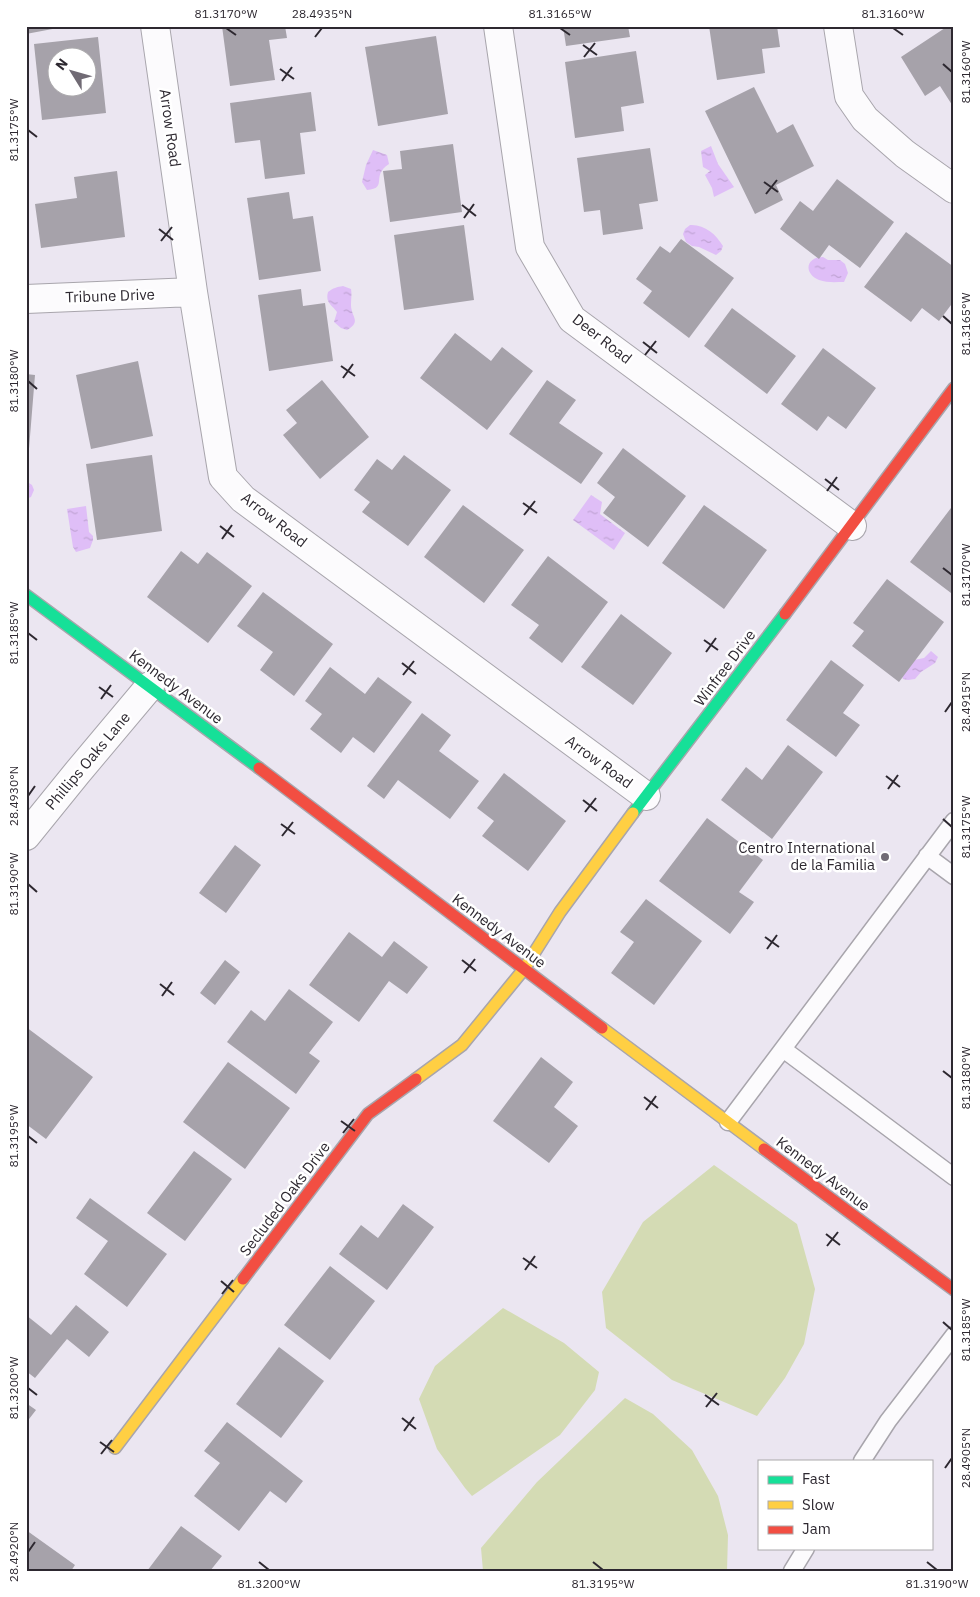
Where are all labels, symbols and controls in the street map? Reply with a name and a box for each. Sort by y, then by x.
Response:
text: 81.3170°W [195,6,258,21]
text: 28.4935°N [292,6,352,21]
text: 81.3165°W [529,6,592,21]
text: 81.3160°W [862,6,925,21]
text: 81.3160°W [958,40,973,103]
north arrow [48,48,98,98]
text: N [51,55,72,74]
street label: Arrow Road [156,88,185,168]
text: 81.3175°W [6,98,21,161]
street label: Tribune Drive [65,284,155,307]
text: 81.3165°W [958,292,973,355]
street label: Deer Road [569,310,636,368]
text: 81.3180°W [6,349,21,412]
street label: Arrow Road [238,488,311,551]
text: 81.3170°W [958,543,973,606]
text: 81.3185°W [6,601,21,664]
street label: Winfree Drive [690,626,759,710]
street label: Kennedy Avenue [126,645,227,728]
text: 28.4915°N [958,672,973,732]
street label: Phillips Oaks Lane [41,708,134,814]
street label: Arrow Road [562,731,637,792]
text: 28.4930°N [6,766,21,826]
text: 81.3175°W [958,795,973,858]
place label: Centro International de la Familia [738,838,875,874]
marker: Centro International de la Familia [879,851,891,863]
text: 81.3190°W [6,852,21,915]
street label: Kennedy Avenue [449,889,550,972]
text: 81.3180°W [958,1046,973,1109]
text: 81.3195°W [6,1104,21,1167]
street label: Kennedy Avenue [773,1132,874,1215]
street label: Secluded Oaks Drive [235,1138,334,1260]
text: 81.3185°W [958,1298,973,1361]
text: 81.3200°W [6,1356,21,1419]
text: 28.4905°N [958,1428,973,1488]
legend [758,1460,932,1550]
text: Fast [802,1469,830,1488]
text: Slow [802,1495,835,1514]
text: Jam [802,1519,831,1538]
text: 28.4920°N [6,1522,21,1582]
text: 81.3200°W [238,1576,301,1591]
text: 81.3195°W [572,1576,635,1591]
text: 81.3190°W [906,1576,969,1591]

